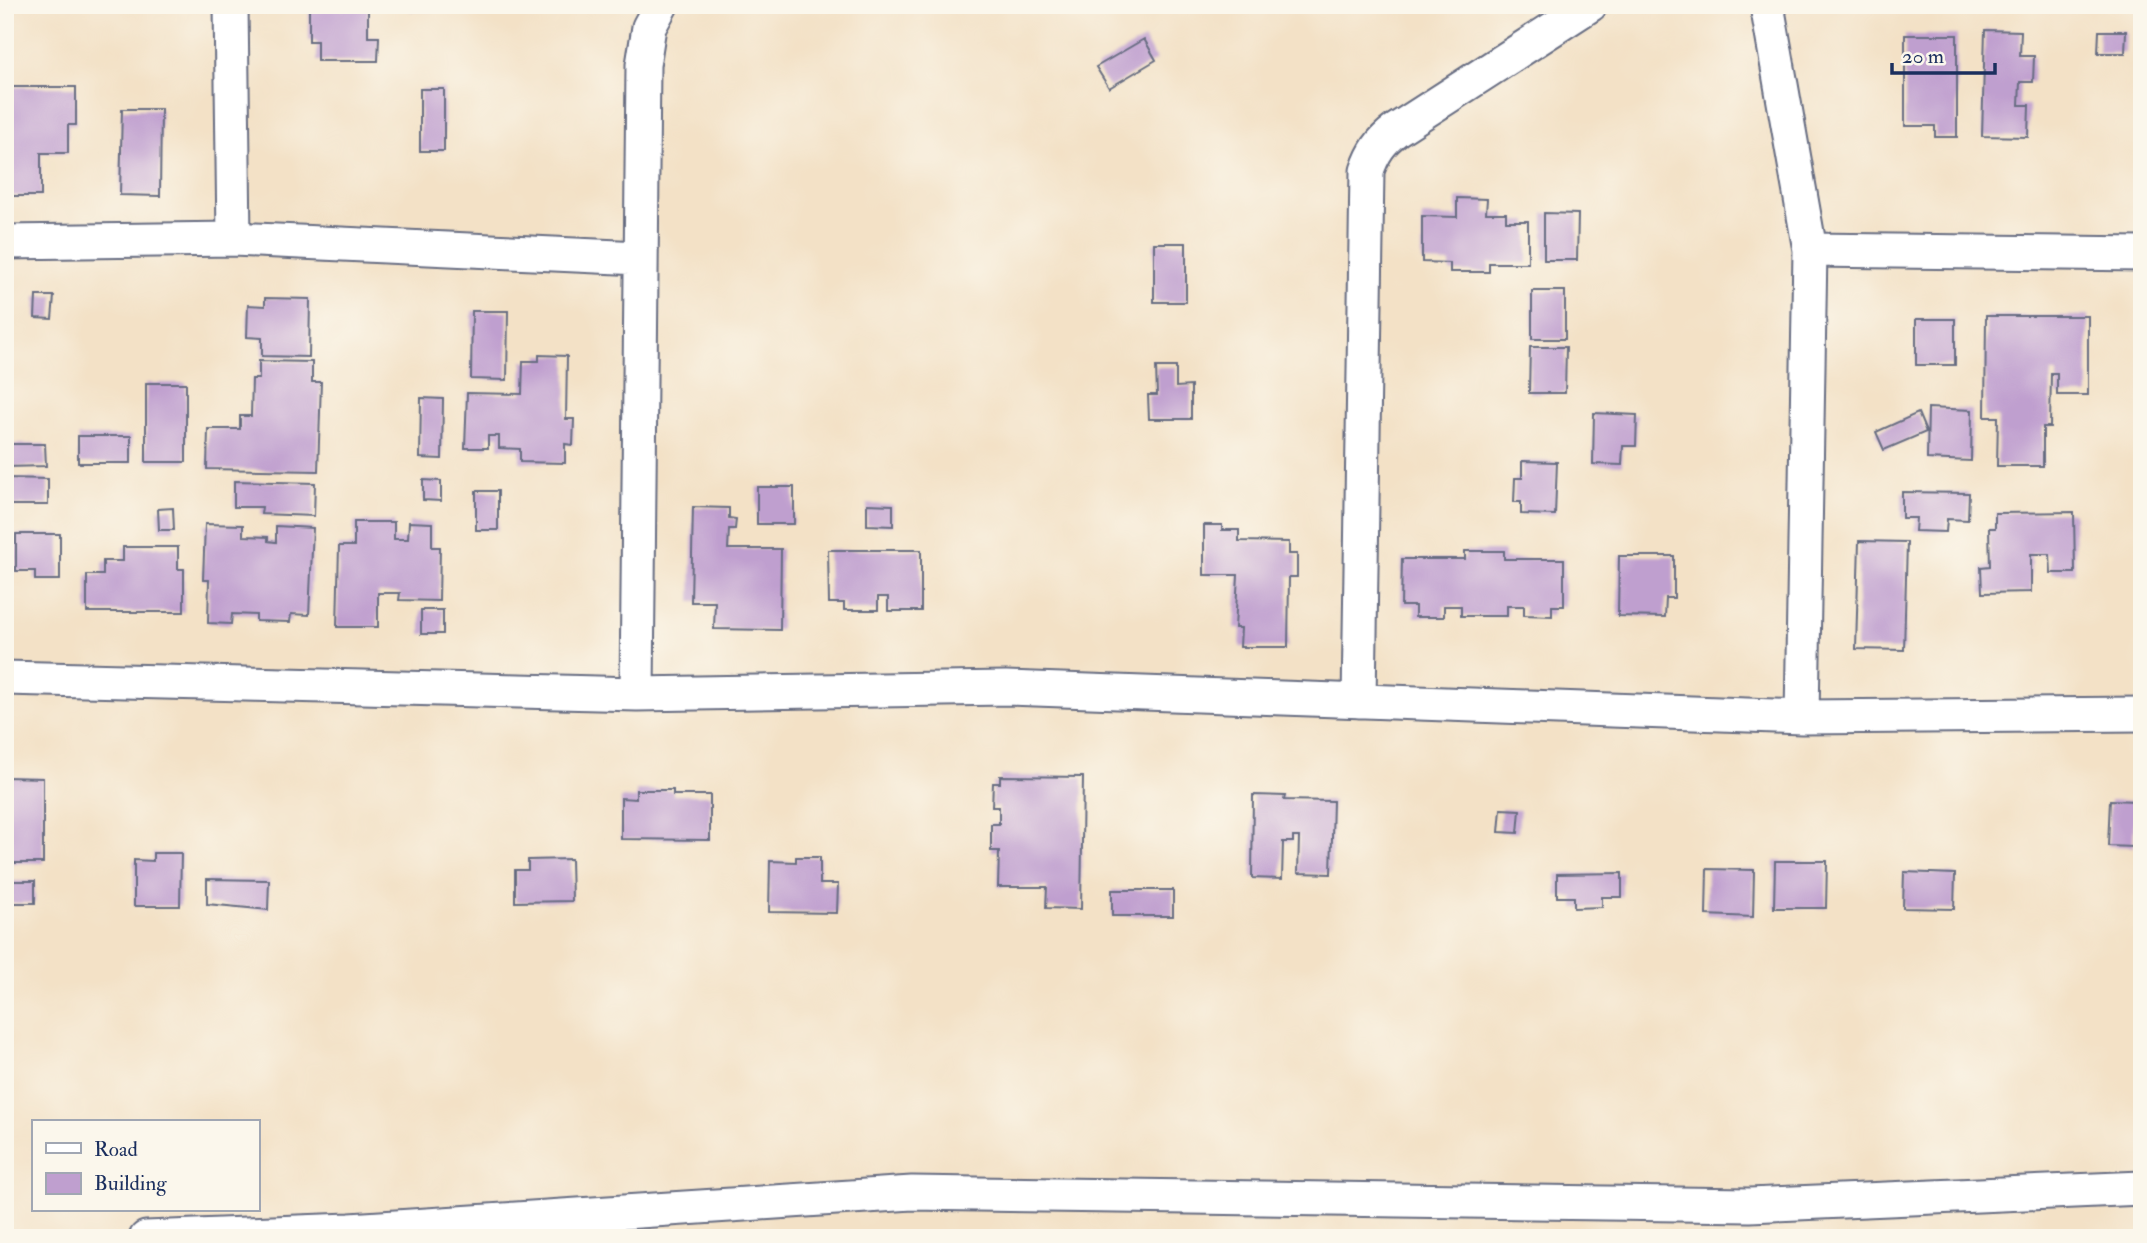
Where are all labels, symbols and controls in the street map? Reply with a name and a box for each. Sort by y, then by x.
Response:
scale bar [1892,32,1995,76]
text: 20 m [1902,43,1944,70]
legend [32,1120,259,1212]
text: Road [94,1136,139,1163]
text: Building [94,1170,167,1197]

